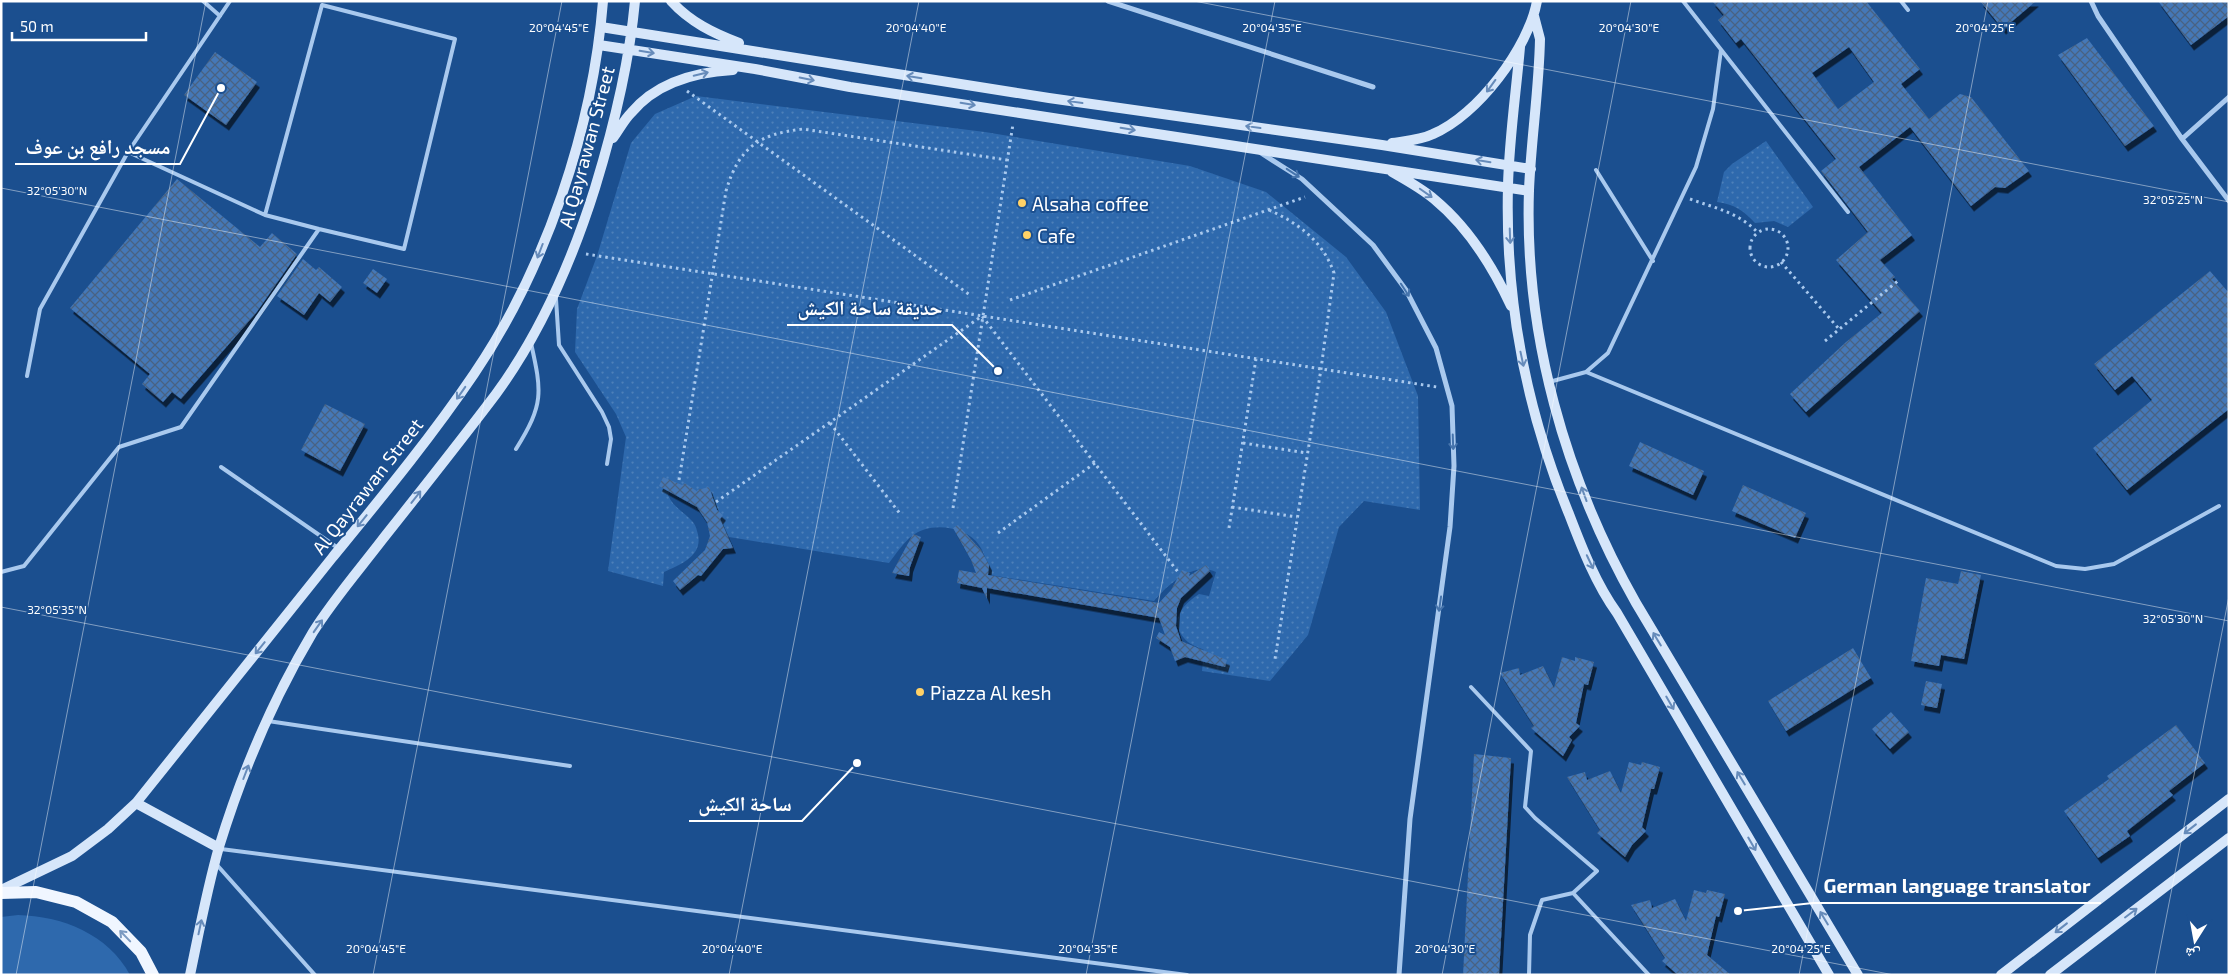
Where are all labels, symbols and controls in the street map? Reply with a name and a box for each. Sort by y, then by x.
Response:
scale bar [12,10,146,42]
text: 50 m [20,17,54,35]
text: 20°04'45"E [529,20,589,34]
text: 20°04'40"E [886,20,947,34]
text: 20°04'35"E [1242,20,1302,34]
text: 20°04'30"E [1599,20,1659,34]
text: 20°04'25"E [1955,20,2015,34]
one-way arrow [639,47,655,57]
street label: Al Qayrawan Street [553,64,619,230]
one-way arrow [692,69,708,78]
one-way arrow [906,71,922,81]
one-way arrow [799,74,815,84]
one-way arrow [1486,79,1496,93]
one-way arrow [1067,96,1083,106]
one-way arrow [959,100,975,110]
one-way arrow [1245,121,1261,131]
one-way arrow [1120,124,1136,134]
callout: مسجد رافع بن عوف [15,129,180,164]
text: مسجد رافع بن عوف [25,134,171,161]
one-way arrow [1475,156,1491,166]
one-way arrow [1285,169,1299,179]
text: 32°05'30"N [27,183,87,197]
one-way arrow [1419,188,1433,198]
place label: Alsaha coffee [1032,192,1149,215]
text: 32°05'25"N [2143,192,2203,206]
marker: Alsaha coffee [1016,197,1028,209]
place label: Cafe [1037,224,1076,247]
one-way arrow [1505,228,1514,244]
marker: Cafe [1021,229,1033,241]
one-way arrow [534,243,544,258]
one-way arrow [1400,282,1410,296]
callout: حديقة ساحة الكيش [787,290,952,325]
text: حديقة ساحة الكيش [797,295,943,321]
one-way arrow [1518,351,1527,367]
one-way arrow [456,385,466,399]
street label: Al Qayrawan Street [307,413,427,559]
one-way arrow [1449,434,1458,450]
one-way arrow [1579,487,1588,502]
one-way arrow [411,491,422,504]
one-way arrow [356,515,367,528]
one-way arrow [1586,554,1595,569]
one-way arrow [1434,595,1444,611]
text: 32°05'35"N [27,602,87,616]
text: 32°05'30"N [2143,611,2203,625]
one-way arrow [313,619,323,633]
one-way arrow [1652,632,1662,646]
one-way arrow [255,641,266,654]
place label: Piazza Al kesh [930,681,1051,704]
marker: Piazza Al kesh [914,686,926,698]
one-way arrow [1666,696,1676,710]
one-way arrow [242,764,251,780]
one-way arrow [1735,772,1745,786]
callout: ساحة الكيش [689,786,802,821]
text: ساحة الكيش [698,791,792,817]
one-way arrow [2184,824,2197,835]
one-way arrow [1748,836,1758,850]
callout: German language translator [1813,868,2101,903]
text: German language translator [1824,873,2091,897]
one-way arrow [2124,908,2137,919]
one-way arrow [1819,911,1829,925]
north arrow [2170,916,2220,966]
one-way arrow [196,920,206,936]
one-way arrow [2055,923,2068,934]
one-way arrow [119,929,131,942]
text: 20°04'45"E [346,941,406,955]
text: 20°04'40"E [702,941,763,955]
text: 20°04'35"E [1058,941,1118,955]
text: 20°04'30"E [1415,941,1475,955]
text: 20°04'25"E [1771,941,1831,955]
text: ش [2183,943,2202,964]

